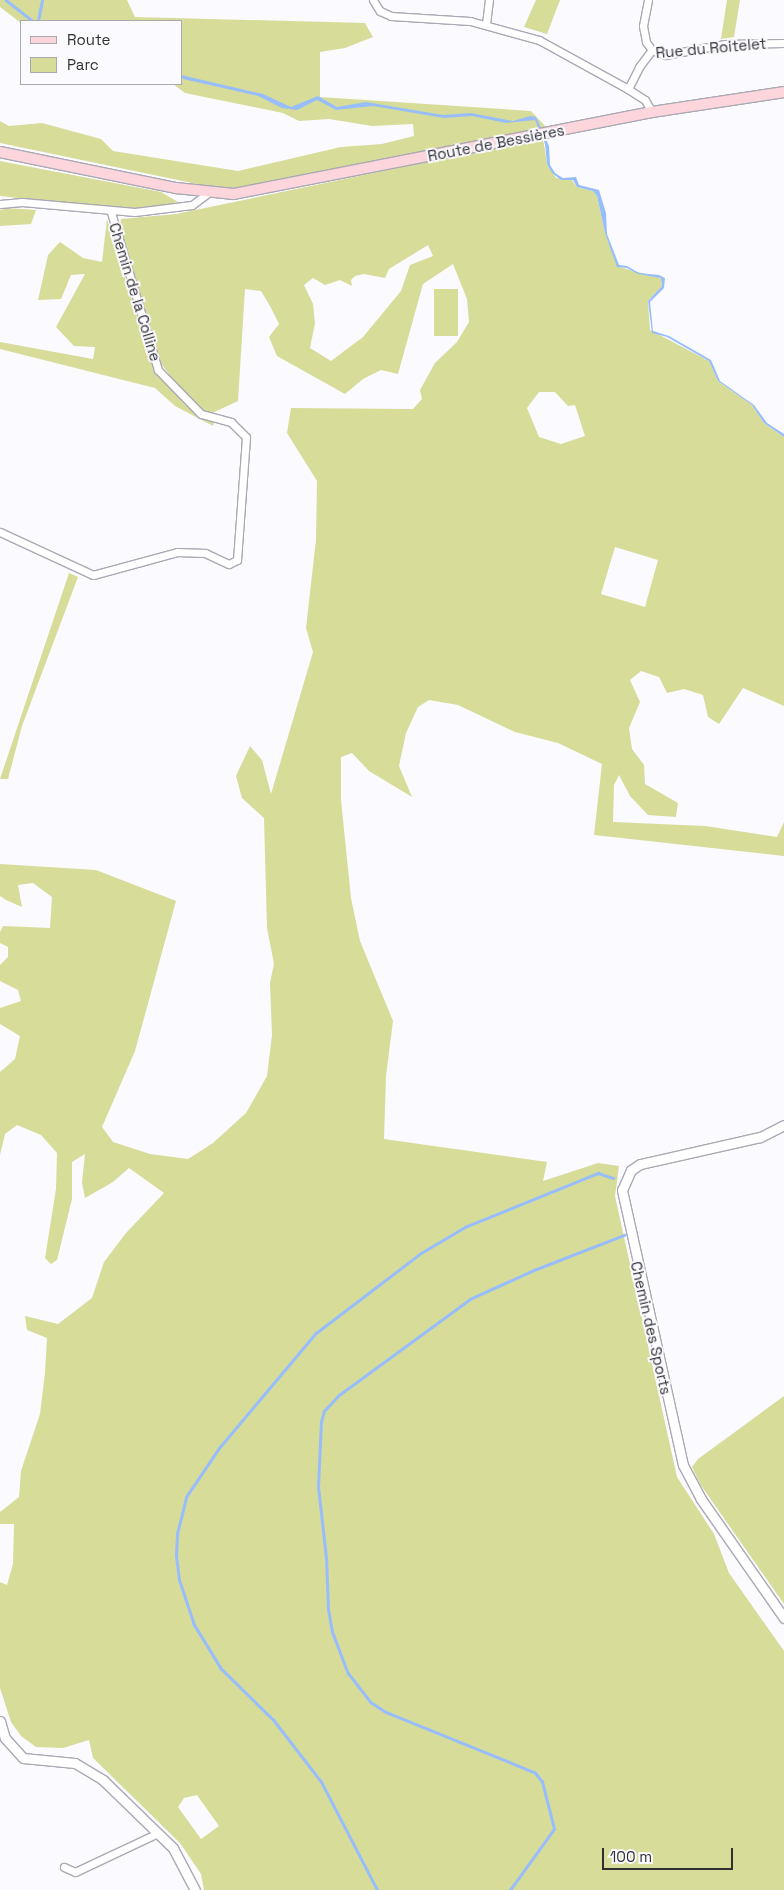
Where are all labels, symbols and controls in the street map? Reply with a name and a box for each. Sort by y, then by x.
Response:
legend [20,20,182,85]
text: Route [67,30,110,49]
street label: Rue du Roitelet [655,34,767,62]
text: Parc [67,55,99,74]
street label: Route de Bessières [426,121,566,165]
street label: Chemin de la Colline [105,221,165,363]
street label: Chemin des Sports [627,1260,675,1396]
scale bar [604,1838,735,1870]
text: 100 m [610,1847,652,1866]

